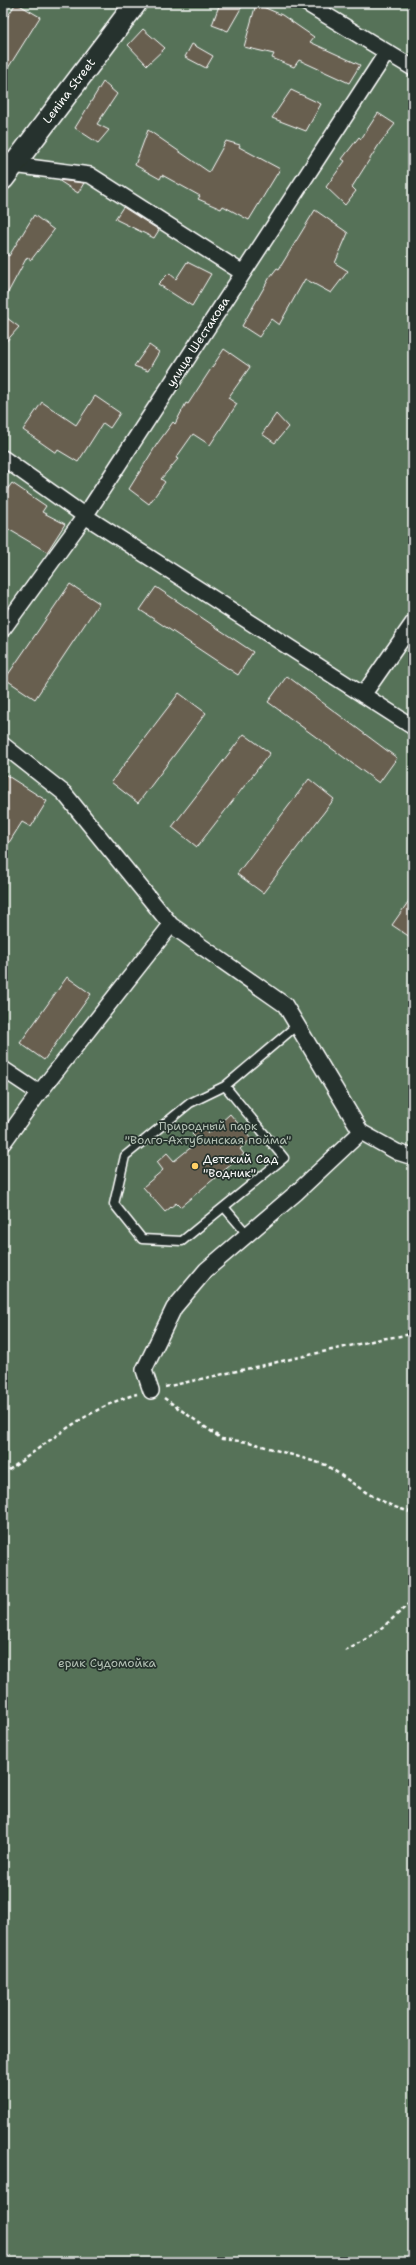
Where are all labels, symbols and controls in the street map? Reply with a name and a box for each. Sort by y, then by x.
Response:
street label: Lenina Street [39,55,99,127]
street label: улица Шестакова [163,293,233,390]
park label: Природный парк "Волго-Ахтубинская пойма" [125,1118,291,1148]
place label: Детский Сад "Водник" [203,1151,279,1181]
marker: Детский Сад "Водник" [190,1161,200,1171]
park label: ерик Судомойка [58,1655,157,1671]

